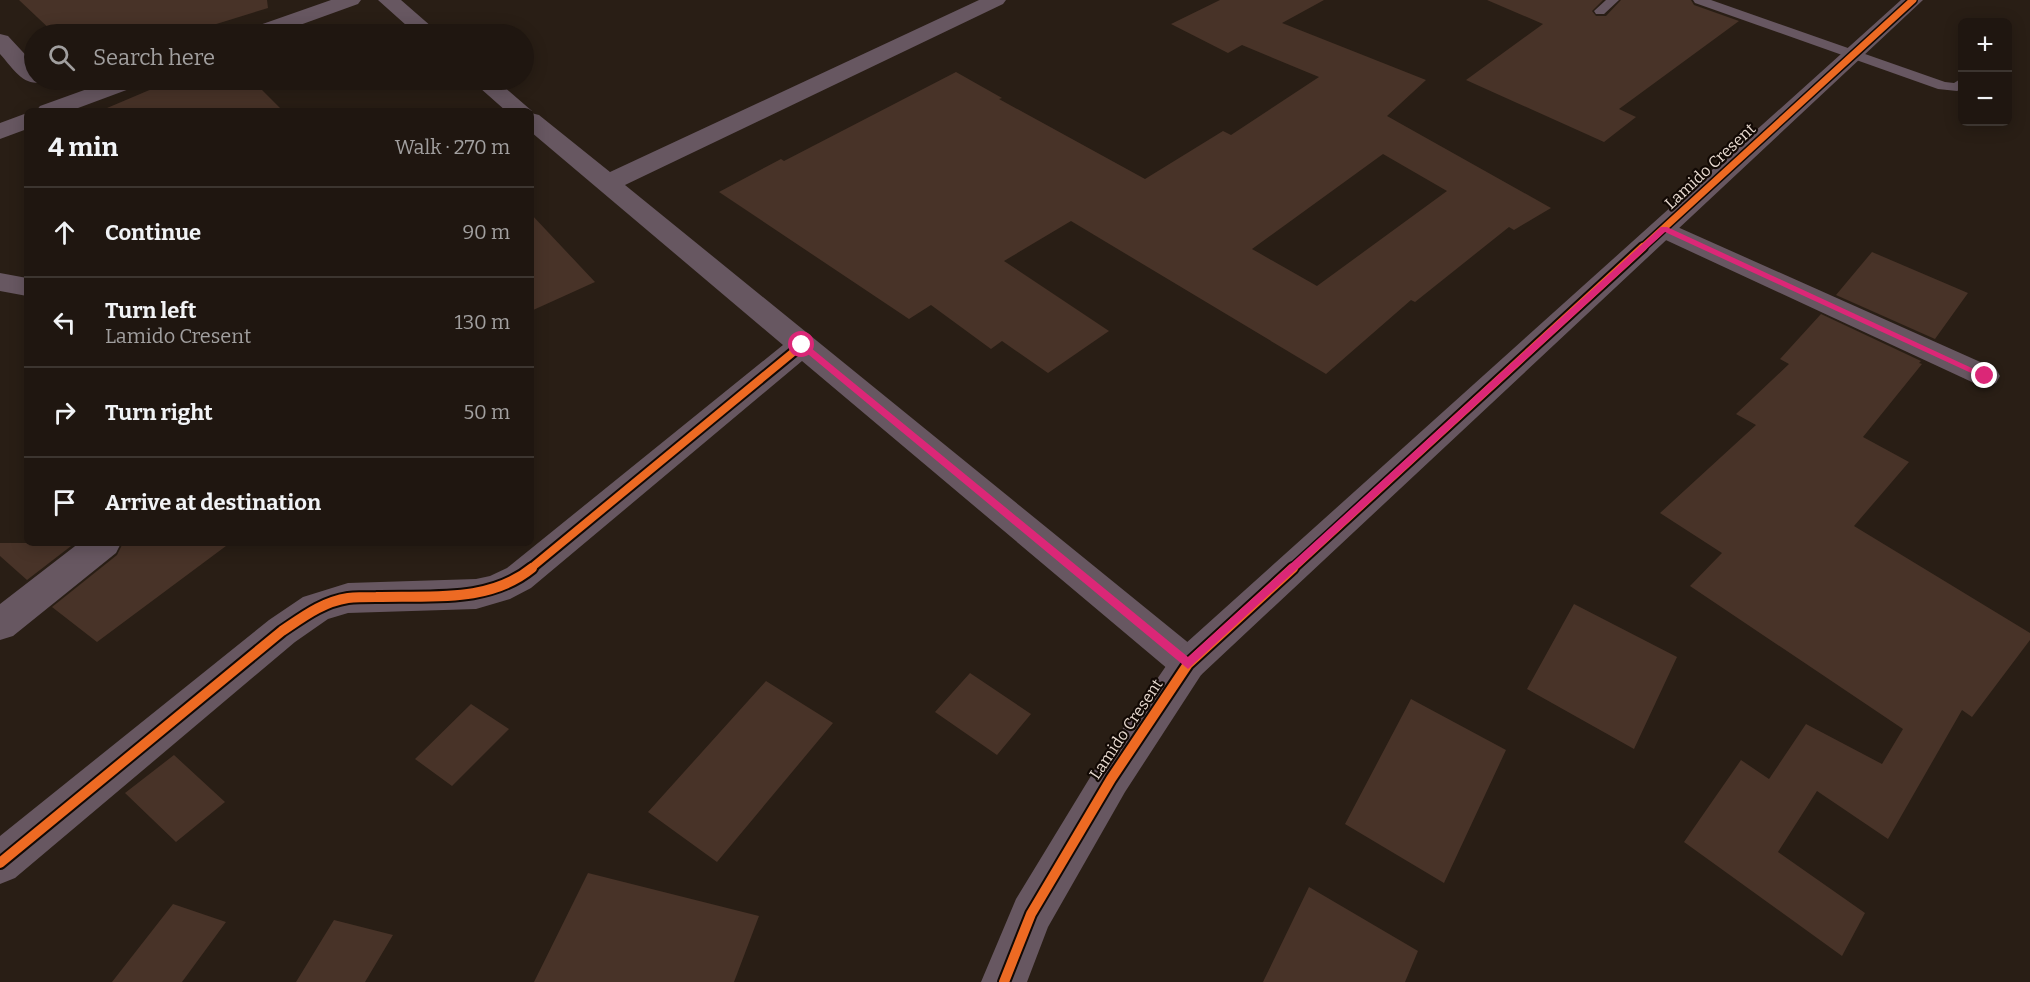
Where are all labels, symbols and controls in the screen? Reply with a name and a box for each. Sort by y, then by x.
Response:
map controls [1958,18,2012,126]
button: + [1958,18,2012,72]
search box [24,24,534,90]
icon: search [45,41,78,74]
text: Search here [93,44,215,71]
button: − [1958,72,2012,126]
street label: Lamido Cresent [1661,119,1759,213]
text: 4 min [48,132,118,163]
text: Walk · 270 m [395,135,510,159]
icon: ahead [48,216,81,249]
text: Continue [105,219,201,246]
text: 90 m [462,220,510,244]
text: Turn left [105,297,197,324]
icon: left [48,306,81,339]
text: 130 m [455,310,510,334]
text: Lamido Cresent [105,324,251,348]
route start [788,331,814,357]
route end [1971,362,1997,388]
icon: right [48,396,81,429]
text: Turn right [105,399,213,426]
text: 50 m [463,400,510,424]
icon: arrive [48,486,81,519]
text: Arrive at destination [105,489,321,516]
street label: Lamido Cresent [1085,675,1167,783]

